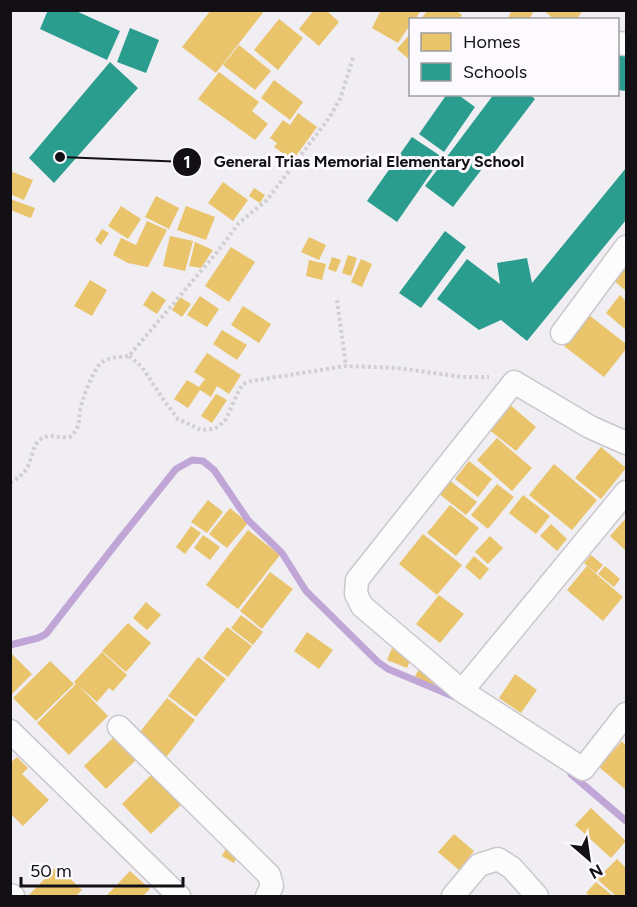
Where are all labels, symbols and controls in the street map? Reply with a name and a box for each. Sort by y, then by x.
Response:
legend [409,18,619,96]
text: Homes [463,31,521,53]
text: Schools [463,61,527,83]
callout: General Trias Memorial Elementary School [172,145,536,179]
text: 1 [183,151,191,173]
text: General Trias Memorial Elementary School [214,152,524,171]
north arrow [559,829,619,889]
scale bar [21,850,183,888]
text: 50 m [30,860,72,882]
text: N [586,860,606,883]

